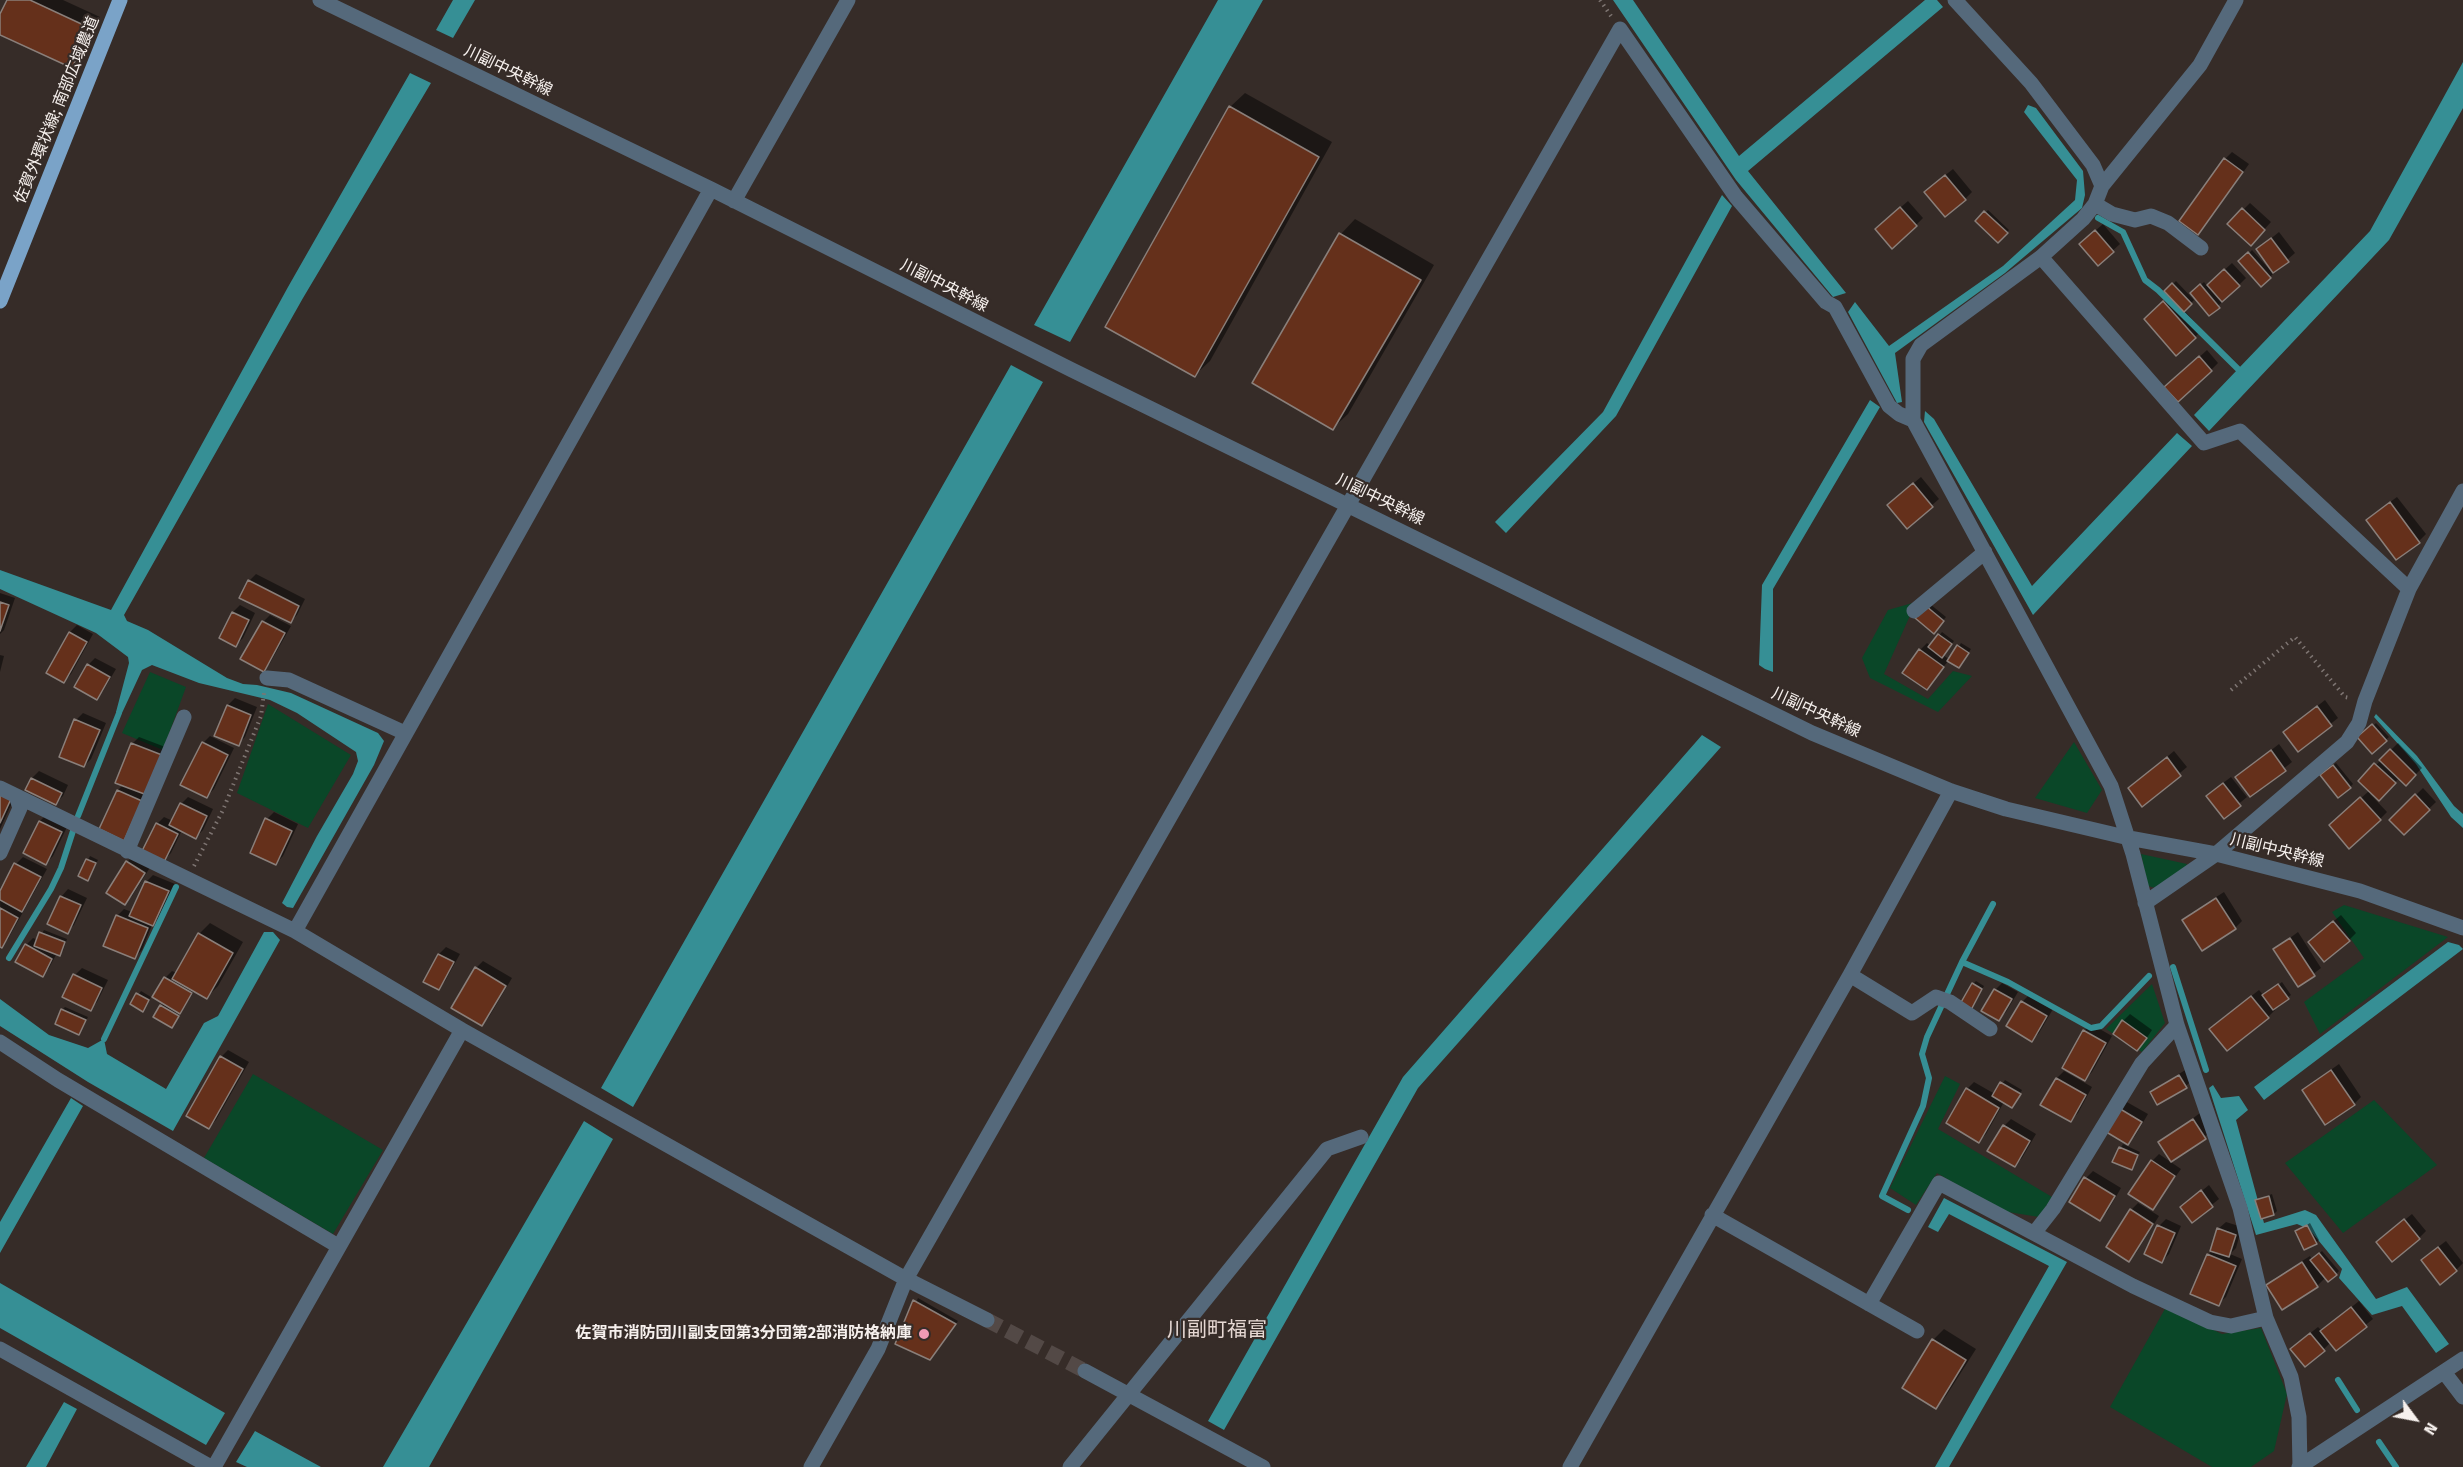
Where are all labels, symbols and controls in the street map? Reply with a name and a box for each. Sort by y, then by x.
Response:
street label: 佐賀外環状線; 南部広域農道 [11,14,103,206]
street label: 川副中央幹線 [461,41,555,101]
street label: 川副中央幹線 [897,256,991,316]
street label: 川副中央幹線 [1333,470,1427,530]
street label: 川副中央幹線 [1768,684,1864,742]
street label: 川副中央幹線 [2228,830,2326,872]
district label: 川副町福富 [1167,1318,1267,1342]
place label: 佐賀市消防団川副支団第3分団第2部消防格納庫 [575,1324,912,1344]
marker: 佐賀市消防団川副支団第3分団第2部消防格納庫 [917,1327,931,1341]
north arrow [2385,1389,2445,1449]
text: N [2420,1419,2442,1438]

